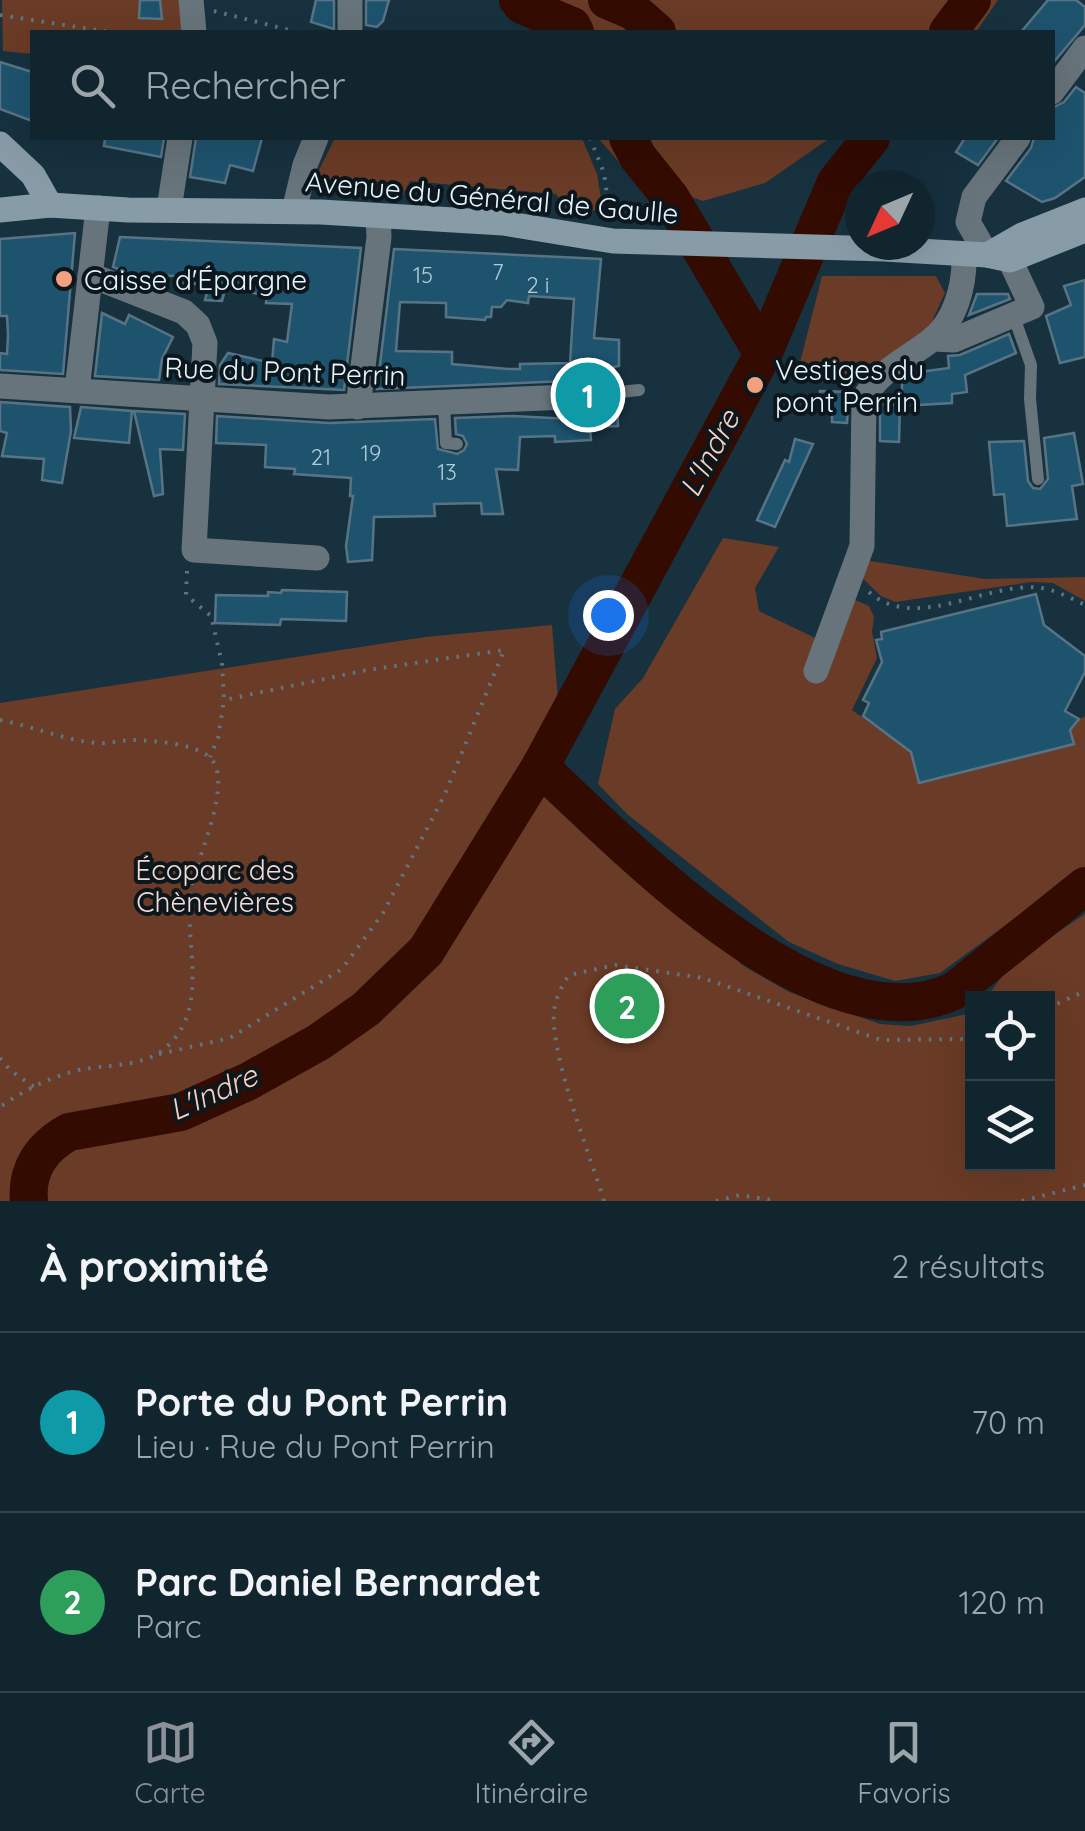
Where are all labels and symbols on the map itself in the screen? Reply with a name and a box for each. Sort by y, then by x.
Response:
street label: Avenue du Général de Gaulle [304,163,680,231]
north arrow [845,170,935,260]
house number: 7 [492,258,504,286]
house number: 15 [413,261,433,289]
place label: Caisse d'Épargne [84,262,307,297]
marker: Caisse d'Épargne [53,268,75,290]
house number: 2 i [527,271,549,299]
street label: Rue du Pont Perrin [164,349,406,393]
place label: Vestiges du pont Perrin [775,352,924,419]
pin: 1 [556,358,620,432]
marker: Vestiges du pont Perrin [744,374,766,396]
water label: L'Indre [670,402,748,503]
house number: 19 [361,439,381,467]
house number: 21 [311,443,331,471]
house number: 13 [437,458,457,486]
your location [583,590,634,641]
park label: Écoparc des Chènevières [135,852,295,919]
pin: 2 [594,968,660,1044]
water label: L'Indre [163,1055,264,1128]

